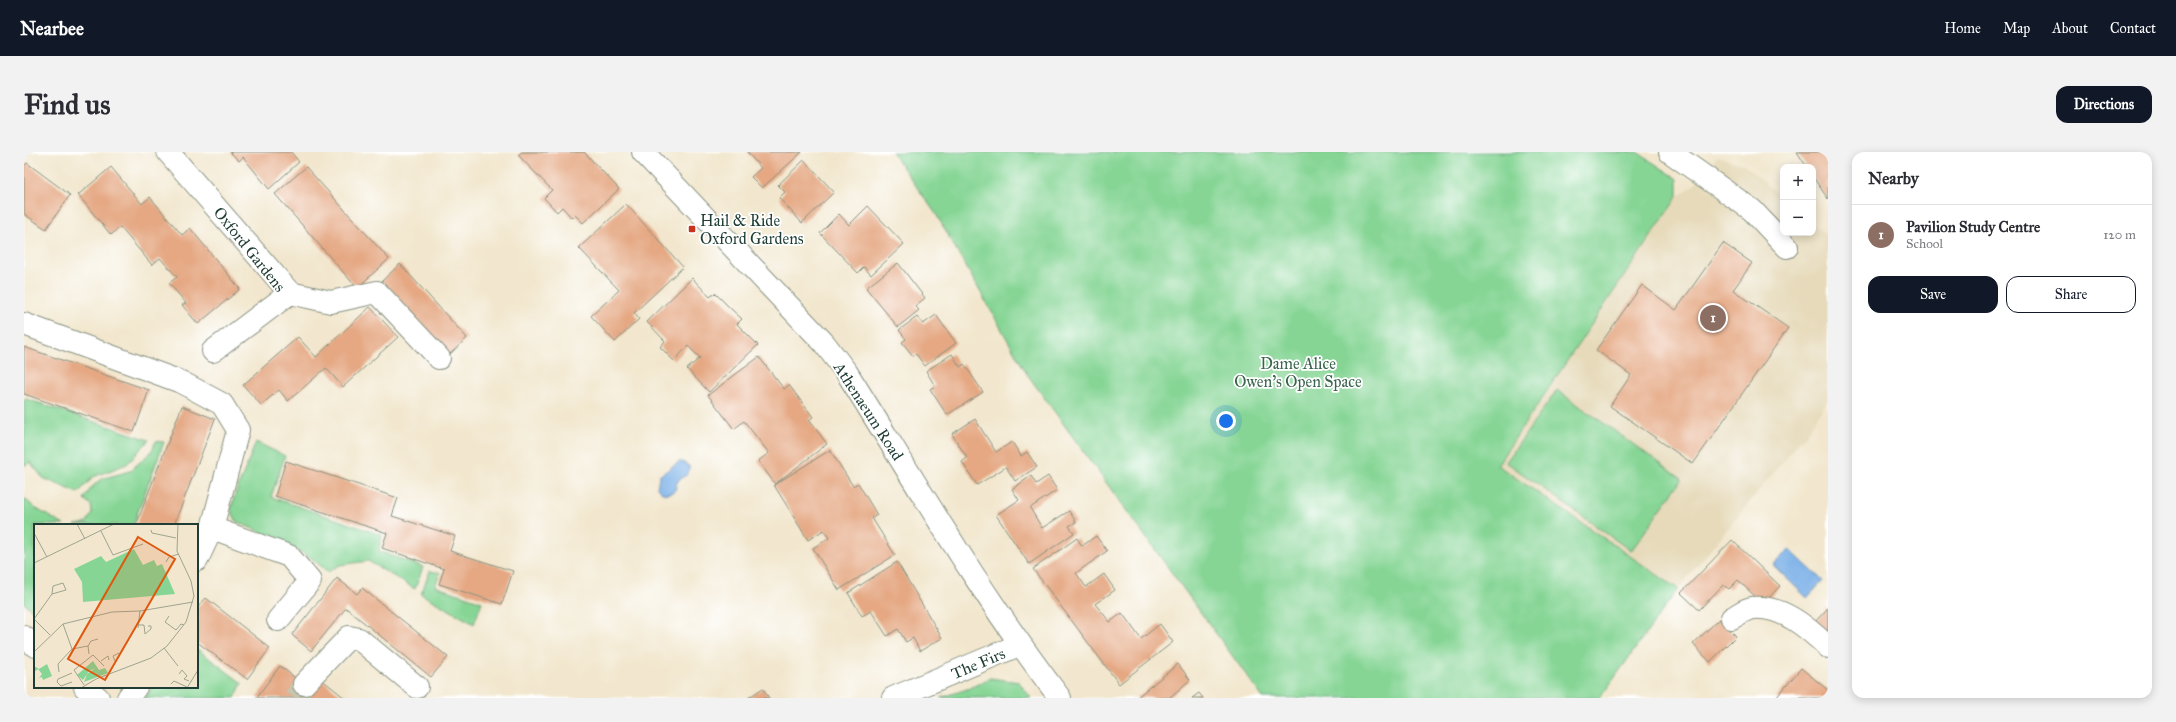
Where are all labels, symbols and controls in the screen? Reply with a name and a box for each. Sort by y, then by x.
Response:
text: Nearbee [20,17,84,40]
text: Home [1944,20,1981,37]
text: Map [2003,20,2030,37]
text: About [2052,20,2088,37]
text: Contact [2110,20,2156,37]
button: Directions [2056,86,2152,123]
text: Find us [24,87,110,122]
map controls [1780,164,1816,236]
button: + [1780,164,1816,200]
text: Nearby [1868,168,1919,189]
button: − [1780,200,1816,236]
street label: Oxford Gardens [210,203,290,296]
place label: Hail & Ride Oxford Gardens [700,211,804,248]
text: Pavilion Study Centre [1906,218,2040,236]
marker: Hail & Ride Oxford Gardens [687,224,697,234]
text: 1 [1878,227,1884,243]
text: 120 m [2103,227,2136,243]
text: School [1906,236,1943,252]
button: Save [1868,276,1998,313]
button: Share [2006,276,2136,313]
pin: 1 [1700,303,1726,333]
park label: Dame Alice Owen's Open Space [1234,354,1362,391]
street label: Athenaeum Road [829,358,907,464]
your location [1216,411,1236,431]
inset map [34,524,198,688]
street label: The Firs [948,644,1008,683]

